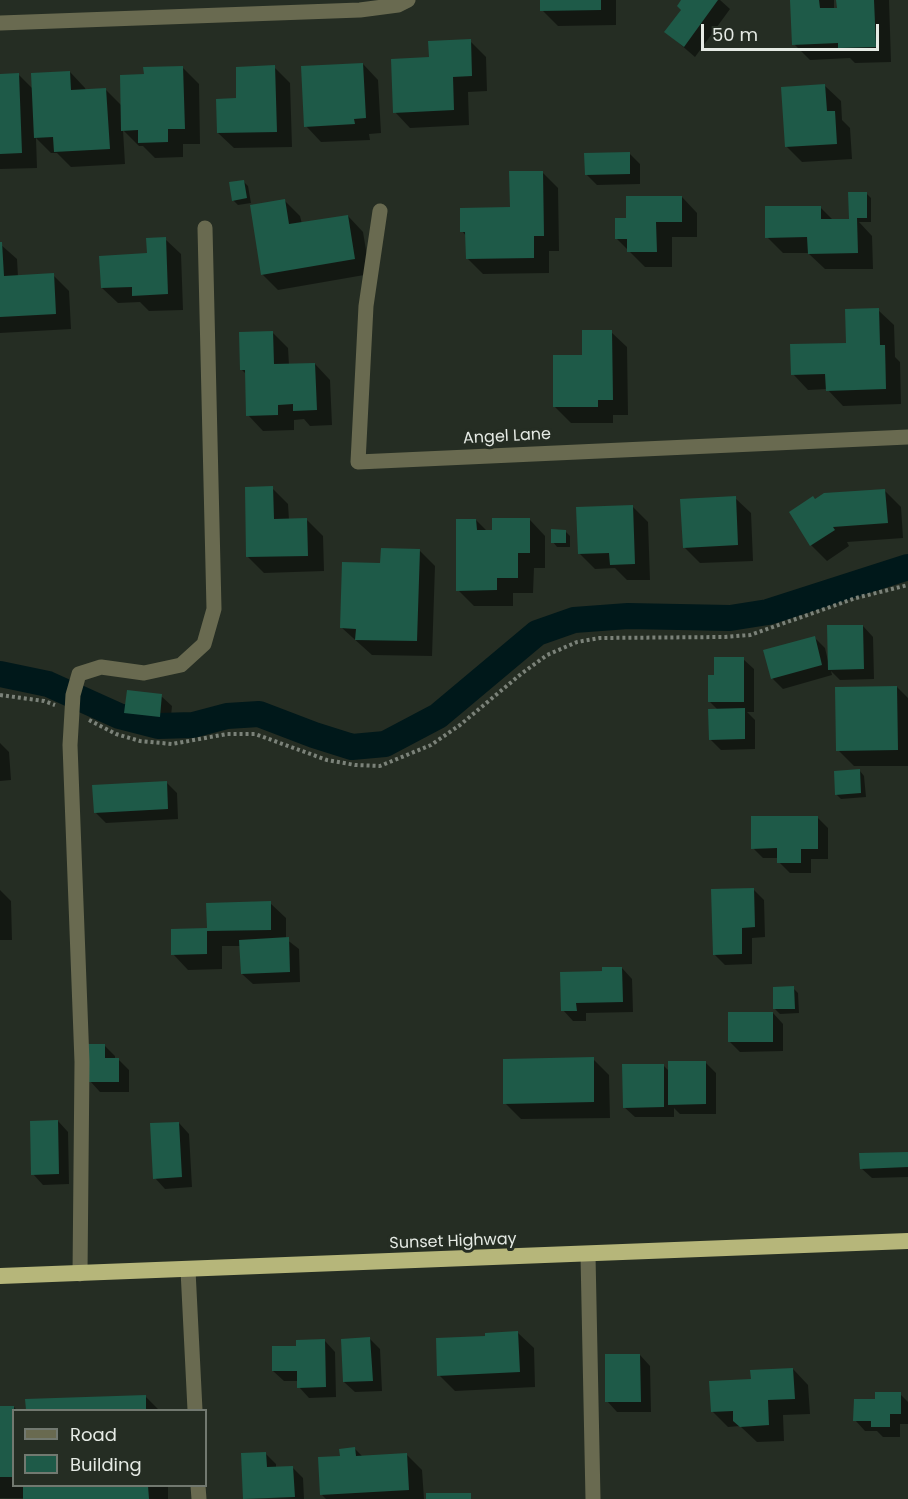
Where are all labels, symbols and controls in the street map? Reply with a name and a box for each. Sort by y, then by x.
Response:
scale bar [704,12,882,50]
text: 50 m [712,22,758,47]
street label: Angel Lane [463,425,551,449]
street label: Sunset Highway [389,1230,517,1254]
legend [12,1409,207,1487]
text: Road [70,1422,117,1447]
text: Building [70,1452,142,1477]

